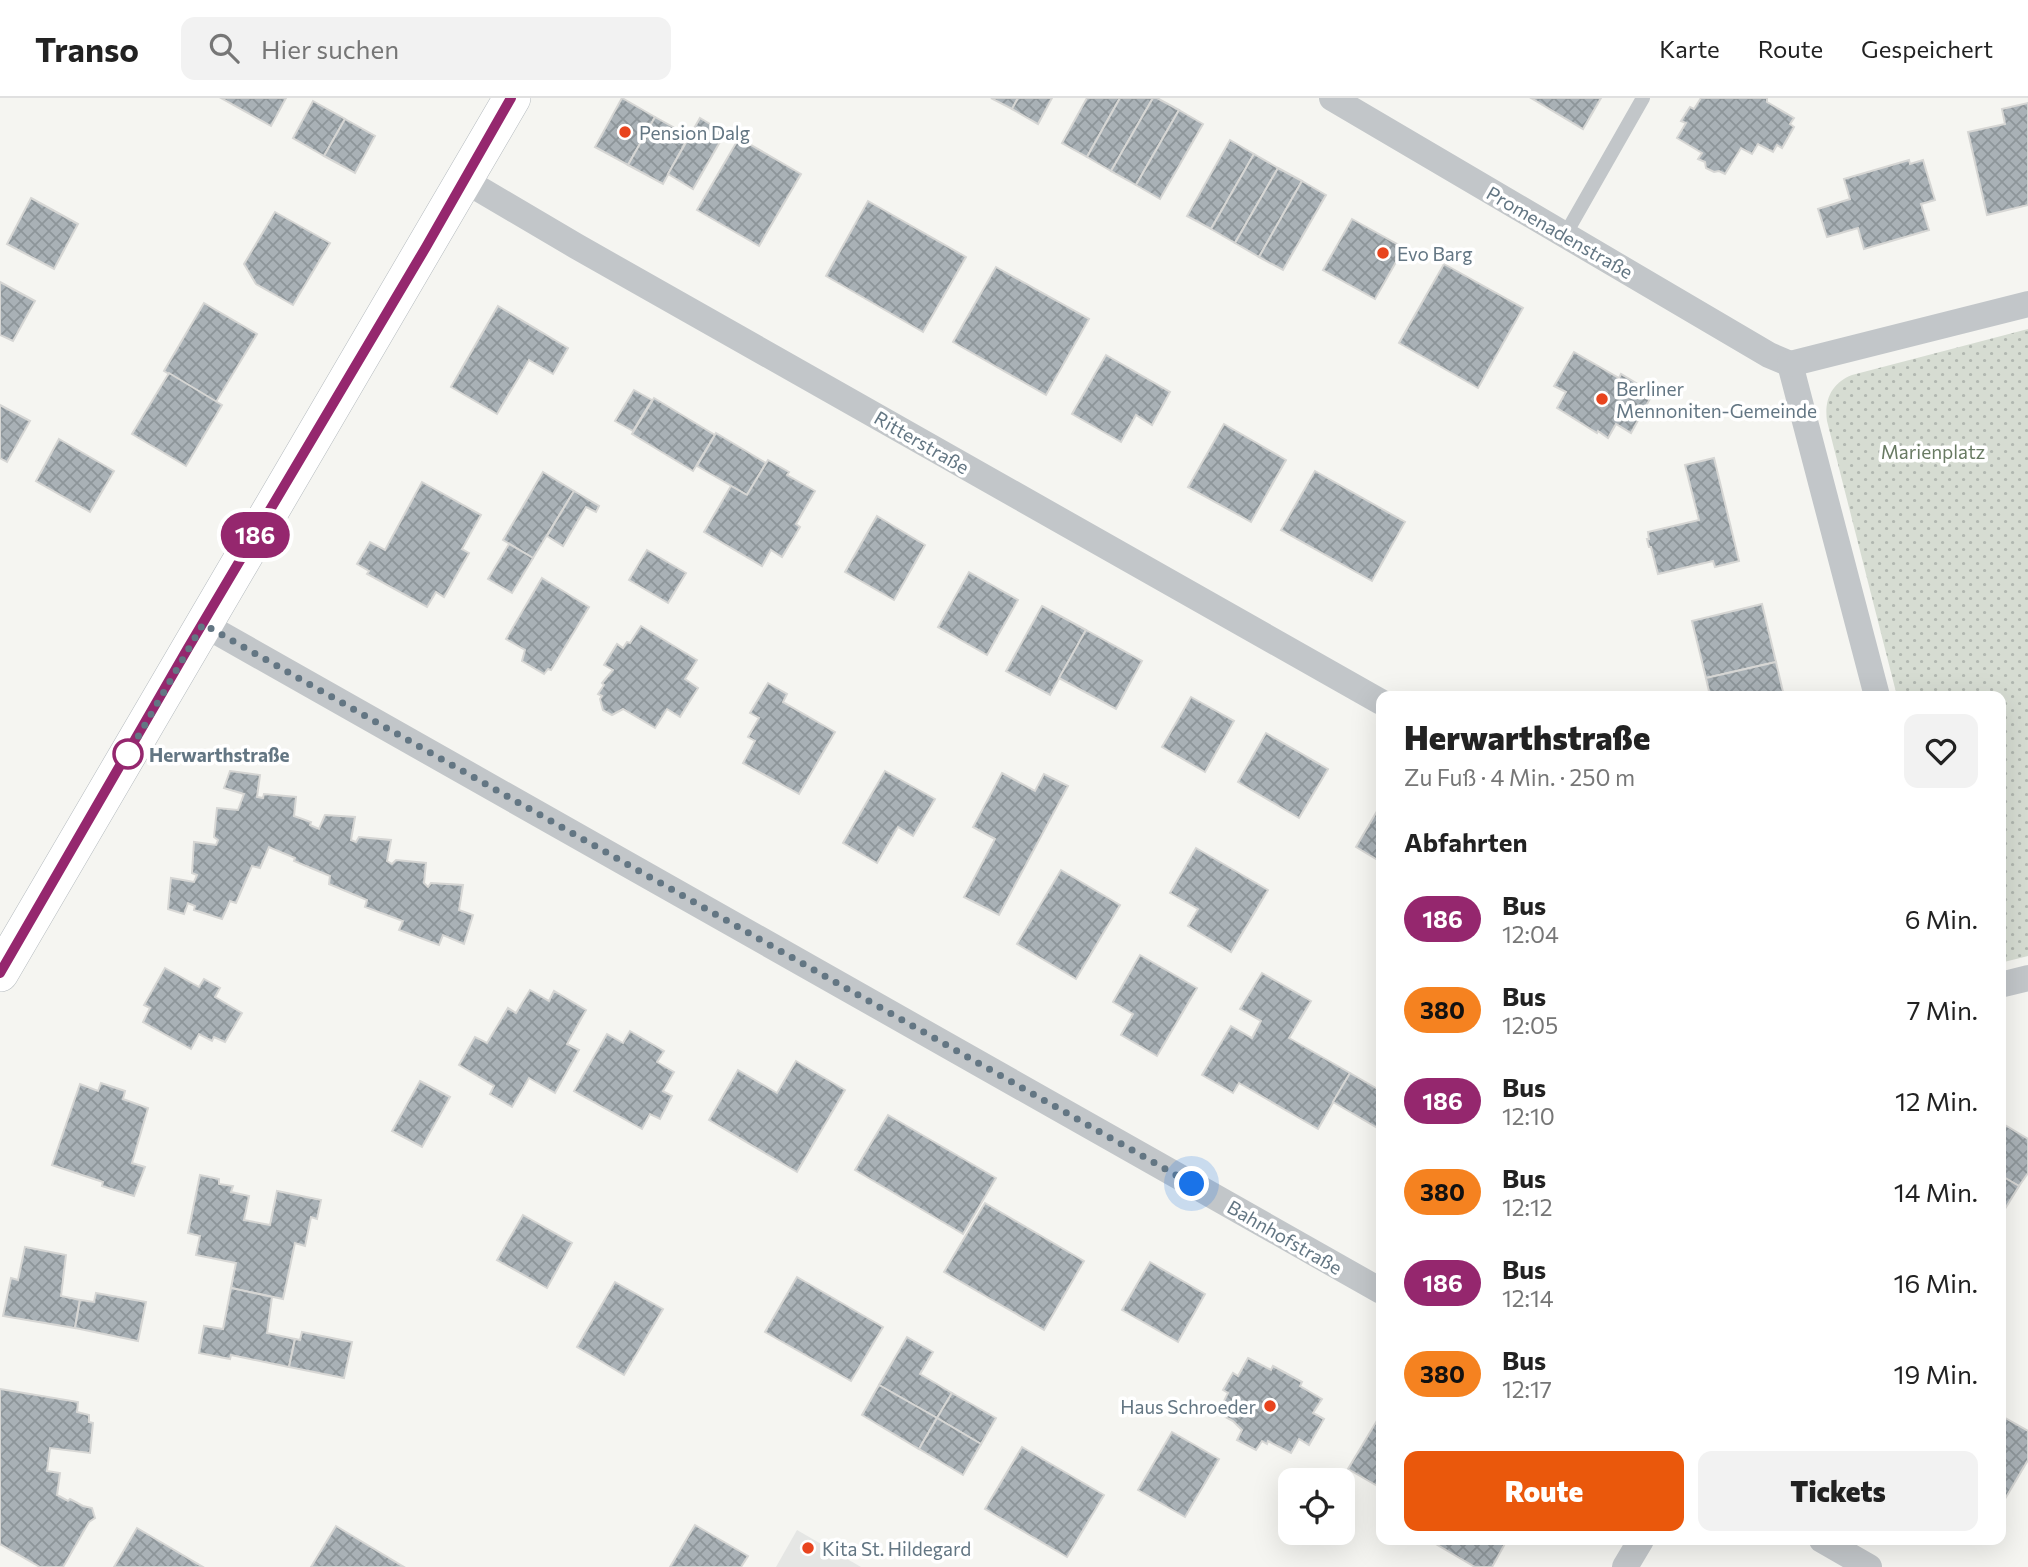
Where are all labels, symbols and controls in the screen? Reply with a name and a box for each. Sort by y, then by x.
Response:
search box [181,17,671,80]
text: Transo [35,28,139,69]
icon: search [205,29,243,67]
text: Hier suchen [261,33,399,64]
text: Karte [1659,34,1720,63]
text: Route [1758,34,1823,63]
text: Gespeichert [1861,34,1993,63]
place label: Pension Dalg [639,121,750,144]
marker: Pension Dalg [617,124,633,140]
street label: Promenadenstraße [1483,181,1637,283]
place label: Evo Barg [1397,242,1472,265]
marker: Evo Barg [1375,245,1391,261]
place label: Berliner Mennoniten-Gemeinde [1616,377,1817,422]
marker: Berliner Mennoniten-Gemeinde [1594,391,1610,407]
street label: Ritterstraße [871,406,973,478]
park label: Marienplatz [1881,440,1985,463]
line badge: 186 [215,512,295,558]
text: 186 [235,520,275,549]
button: heart [1904,714,1978,788]
text: Herwarthstraße [1404,716,1650,757]
marker: Herwarthstraße [113,739,143,769]
place label: Herwarthstraße [149,743,290,766]
text: Zu Fuß · 4 Min. · 250 m [1404,763,1635,791]
text: Abfahrten [1404,826,1527,857]
text: Bus [1502,889,1546,920]
text: 6 Min. [1905,903,1978,934]
text: 186 [1422,904,1463,933]
text: 12:04 [1502,920,1559,948]
text: Bus [1502,980,1546,1011]
text: 7 Min. [1907,994,1978,1025]
text: 380 [1420,995,1465,1024]
text: 12:05 [1502,1011,1558,1039]
text: Bus [1502,1071,1546,1102]
text: 12 Min. [1895,1085,1978,1116]
text: 186 [1422,1086,1463,1115]
text: 12:10 [1502,1102,1555,1130]
text: Bus [1502,1162,1546,1193]
your location [1174,1166,1209,1201]
text: 14 Min. [1894,1176,1978,1207]
text: 380 [1420,1177,1465,1206]
text: 12:12 [1502,1193,1553,1221]
street label: Bahnhofstraße [1224,1195,1346,1279]
text: Bus [1502,1253,1546,1284]
text: 16 Min. [1894,1267,1978,1298]
text: 186 [1422,1268,1463,1297]
text: 12:14 [1502,1284,1554,1312]
text: Bus [1502,1344,1546,1375]
text: 19 Min. [1894,1358,1978,1389]
text: 380 [1420,1359,1465,1388]
text: 12:17 [1502,1375,1552,1403]
place label: Haus Schroeder [1120,1395,1256,1418]
marker: Haus Schroeder [1262,1398,1278,1414]
button: Route [1404,1451,1684,1531]
button: Tickets [1698,1451,1978,1531]
map controls [1278,1468,1355,1545]
button: locate [1278,1468,1355,1545]
place label: Kita St. Hildegard [822,1537,971,1560]
marker: Kita St. Hildegard [800,1540,816,1556]

